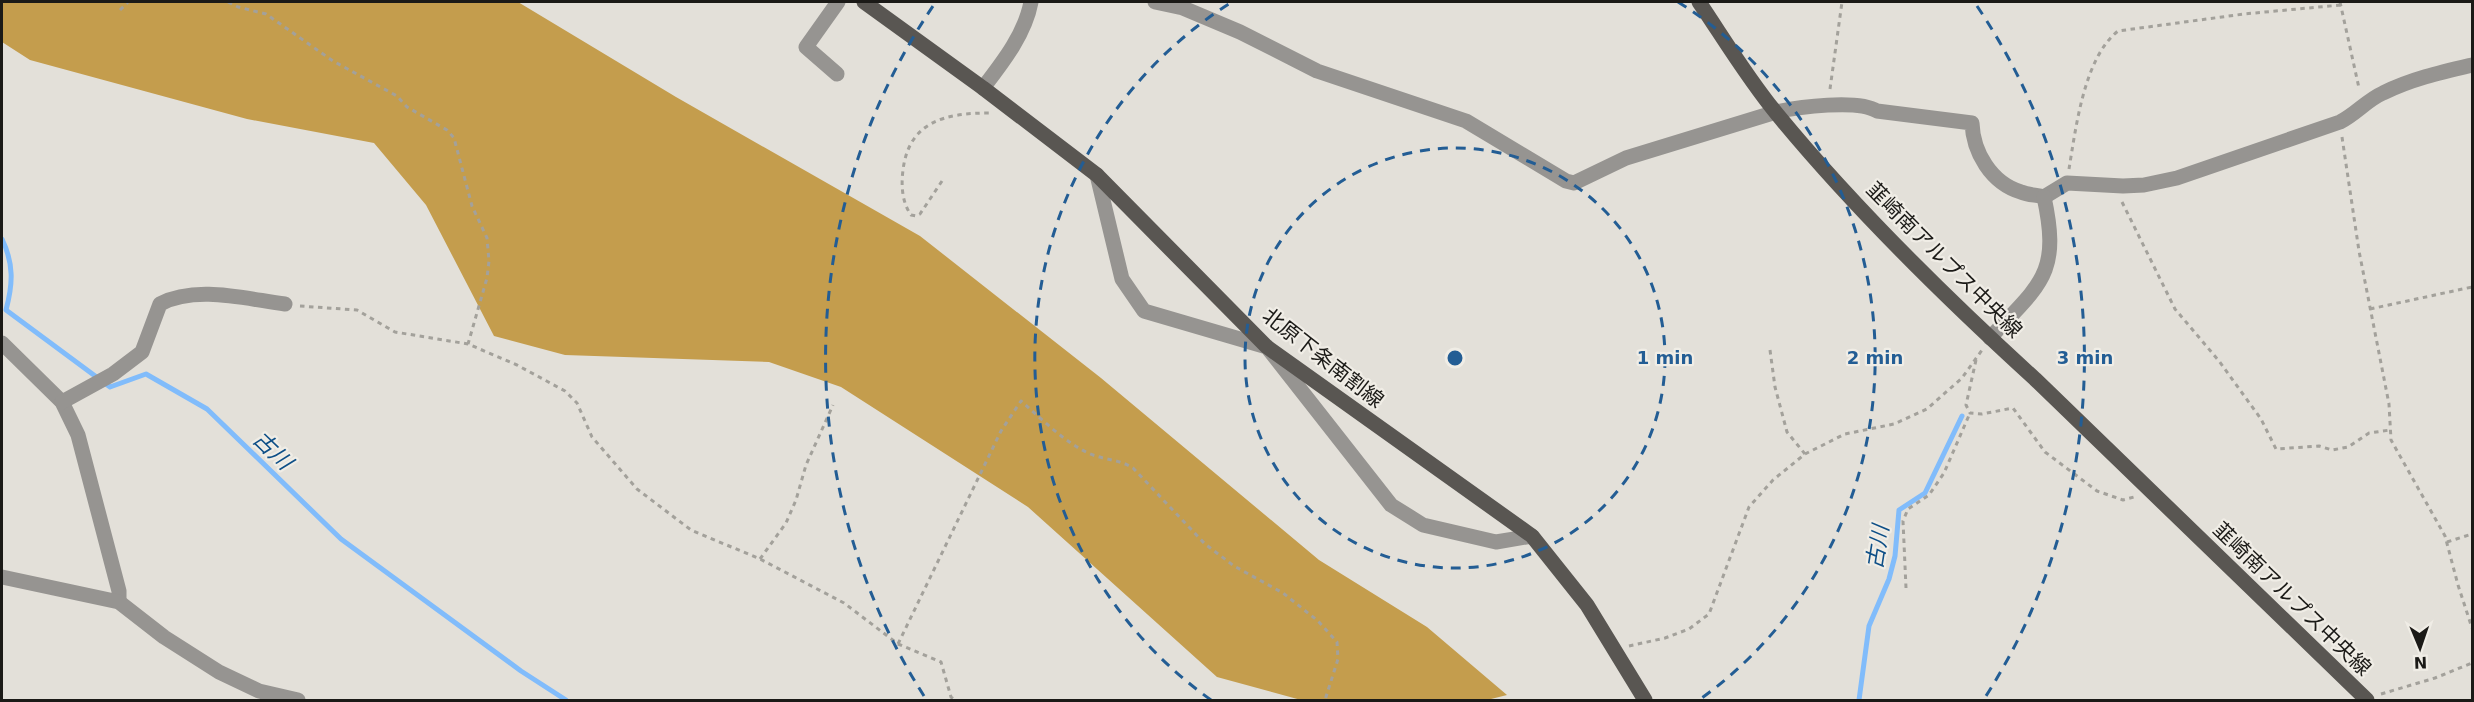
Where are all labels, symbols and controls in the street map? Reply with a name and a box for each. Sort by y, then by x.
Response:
street label: 韮崎南アルプス中央線 [1861,177,2027,343]
street label: 北原下条南割線 [1258,303,1388,413]
text: 1 min [1637,347,1693,368]
text: 2 min [1847,347,1903,368]
text: 3 min [2057,347,2113,368]
centre of rings [1445,348,1465,368]
water label: 古川 [248,426,299,476]
street label: 韮崎南アルプス中央線 [2208,517,2376,681]
water label: 古川 [1862,521,1894,571]
north arrow [2390,618,2450,678]
text: N [2413,653,2428,672]

